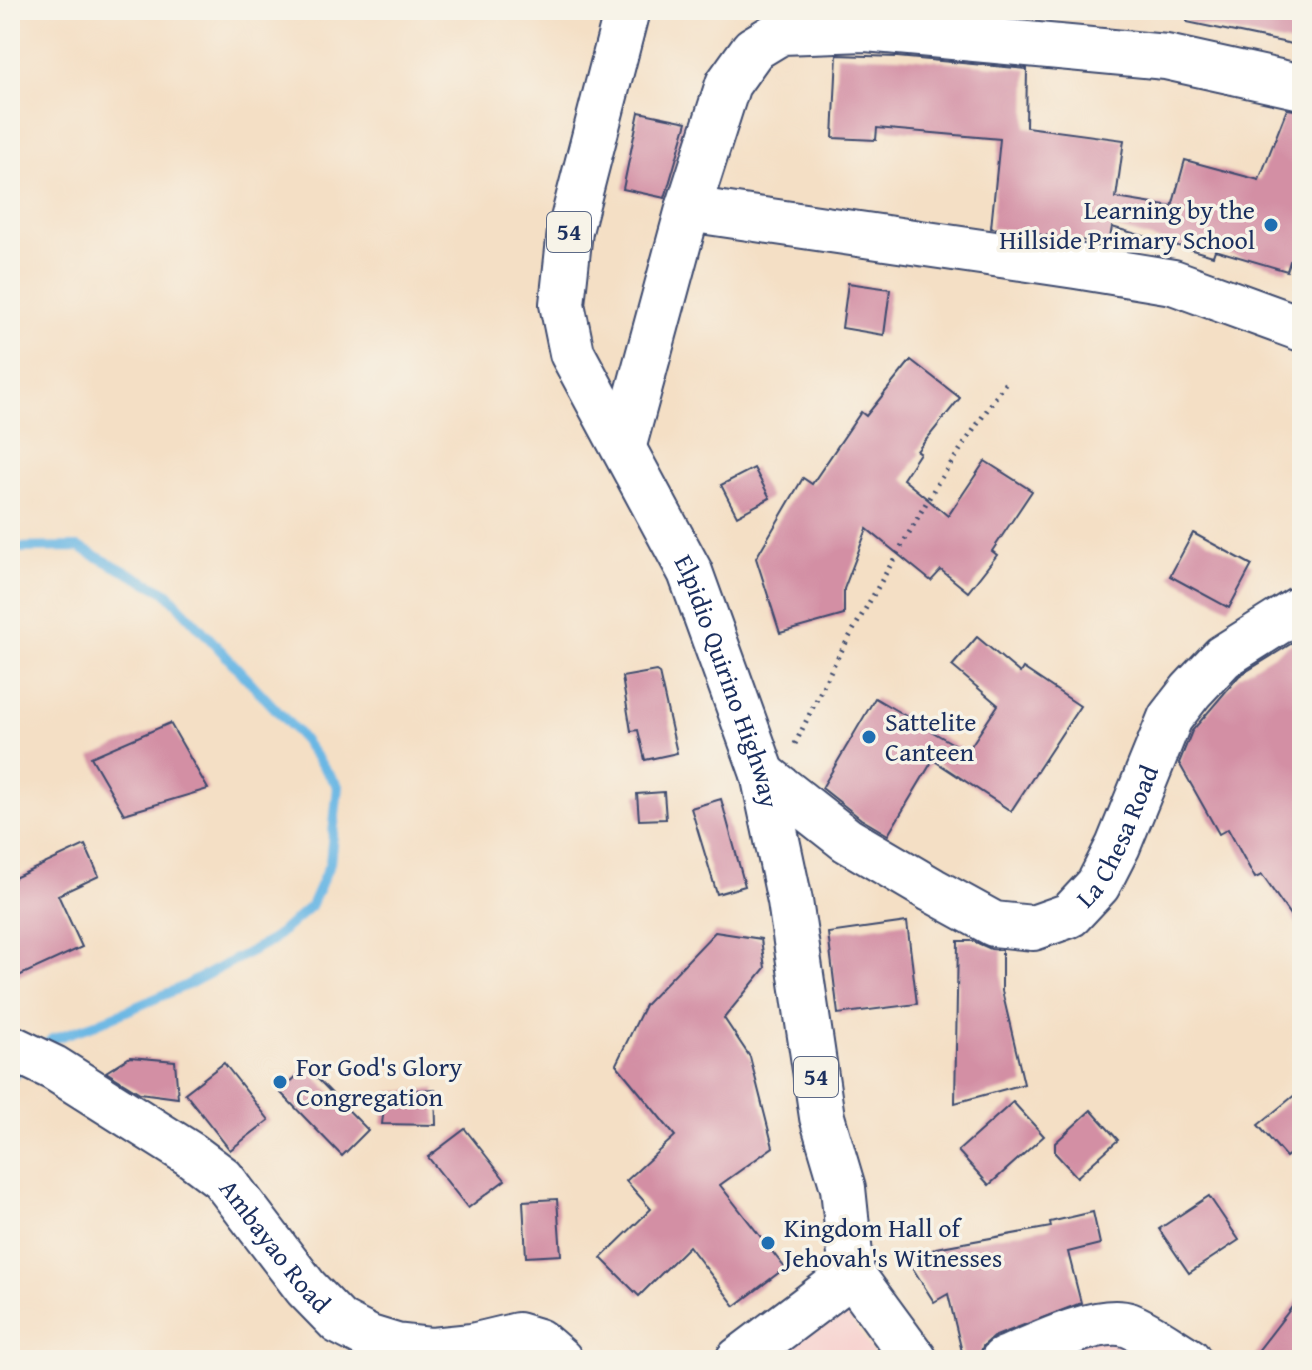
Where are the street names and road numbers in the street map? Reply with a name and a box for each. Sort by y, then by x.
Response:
road number: 54 [547,212,591,252]
street label: Elpidio Quirino Highway [665,547,790,811]
street label: La Chesa Road [1066,759,1168,916]
road number: 54 [794,1057,838,1097]
street label: Ambayao Road [210,1170,340,1322]

